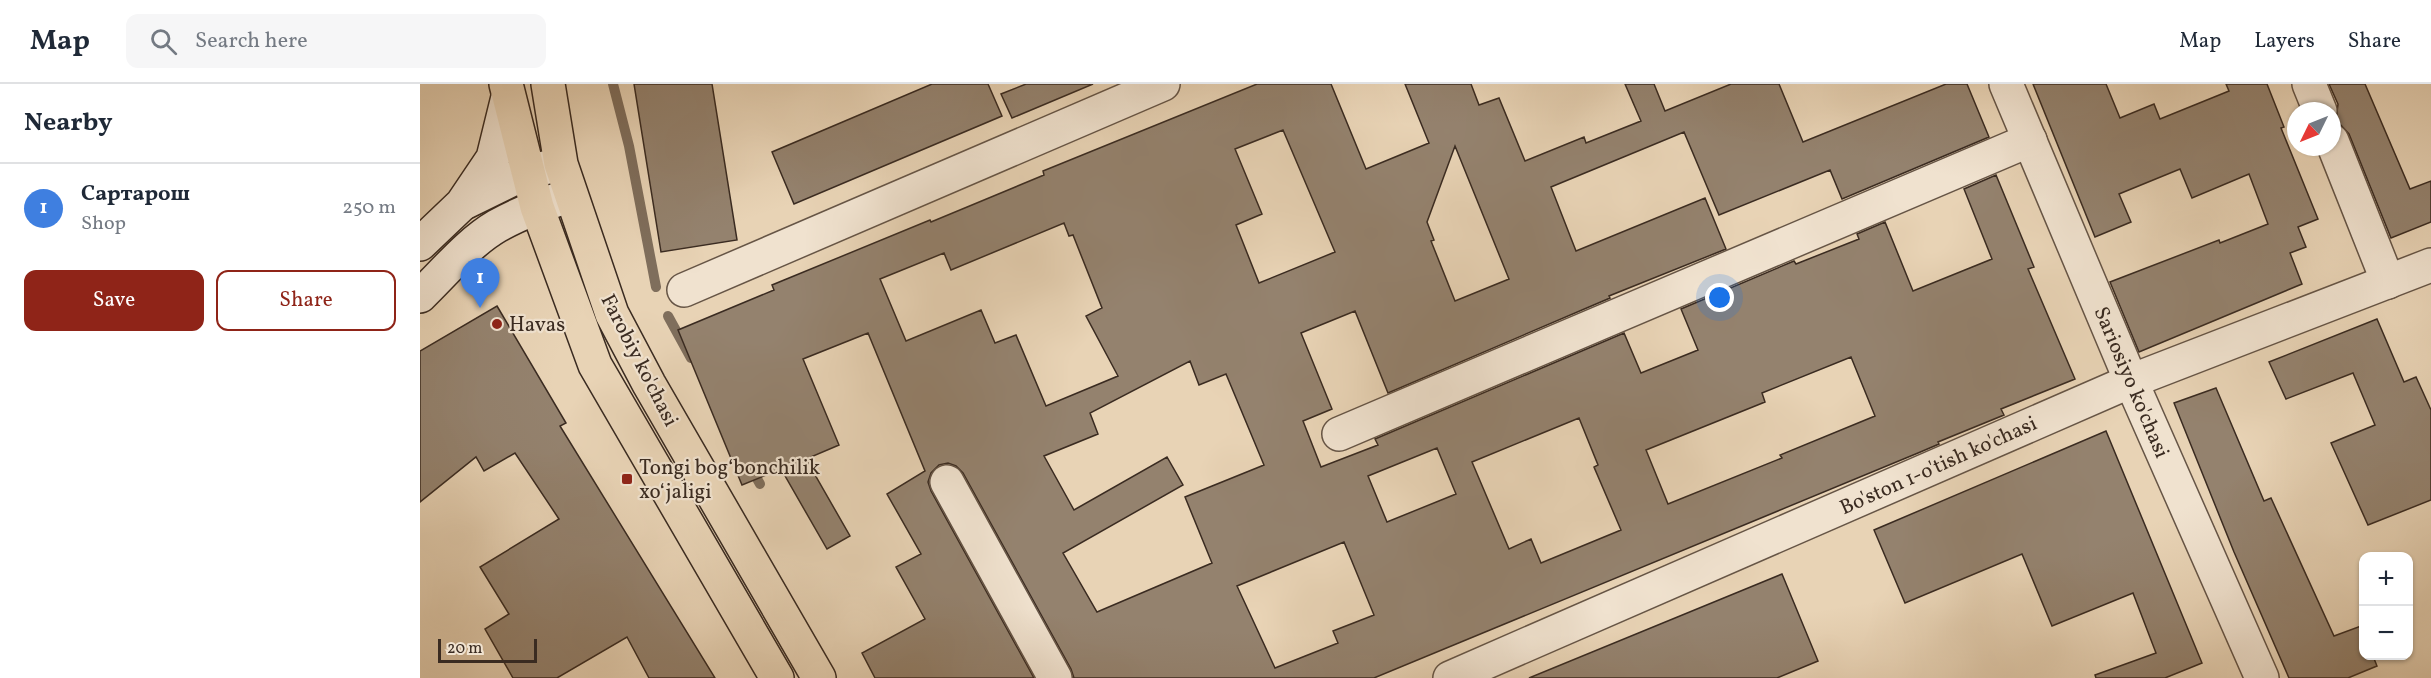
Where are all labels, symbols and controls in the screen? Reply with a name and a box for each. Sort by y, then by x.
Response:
search box [126,14,546,68]
text: Map [30,22,90,61]
icon: search [147,25,180,58]
text: Search here [195,26,308,57]
text: Map [2179,27,2221,56]
text: Layers [2254,27,2315,56]
text: Share [2348,27,2401,56]
north arrow [2287,102,2341,156]
text: Nearby [24,105,113,141]
text: Сартарош [81,179,190,210]
text: 1 [39,194,48,222]
text: 250 m [342,194,396,222]
text: Shop [81,210,126,238]
pin: 1 [460,258,500,308]
button: Save [24,270,204,331]
button: Share [216,270,396,331]
your location [1705,283,1734,312]
street label: Farobiy ko'chasi [593,289,685,432]
street label: Sariosiyo ko'chasi [2086,302,2176,463]
place label: Havas [509,311,565,340]
marker: Havas [490,317,504,331]
street label: Bo'ston 1-o'tish ko'chasi [1835,410,2042,523]
place label: Tongi bog‘bonchilik xo‘jaligi [639,454,821,507]
marker: Tongi bog‘bonchilik xo‘jaligi [620,472,634,486]
map controls [2359,552,2413,660]
button: + [2359,552,2413,606]
button: − [2359,606,2413,660]
scale bar [438,636,537,664]
text: 20 m [447,638,482,660]

